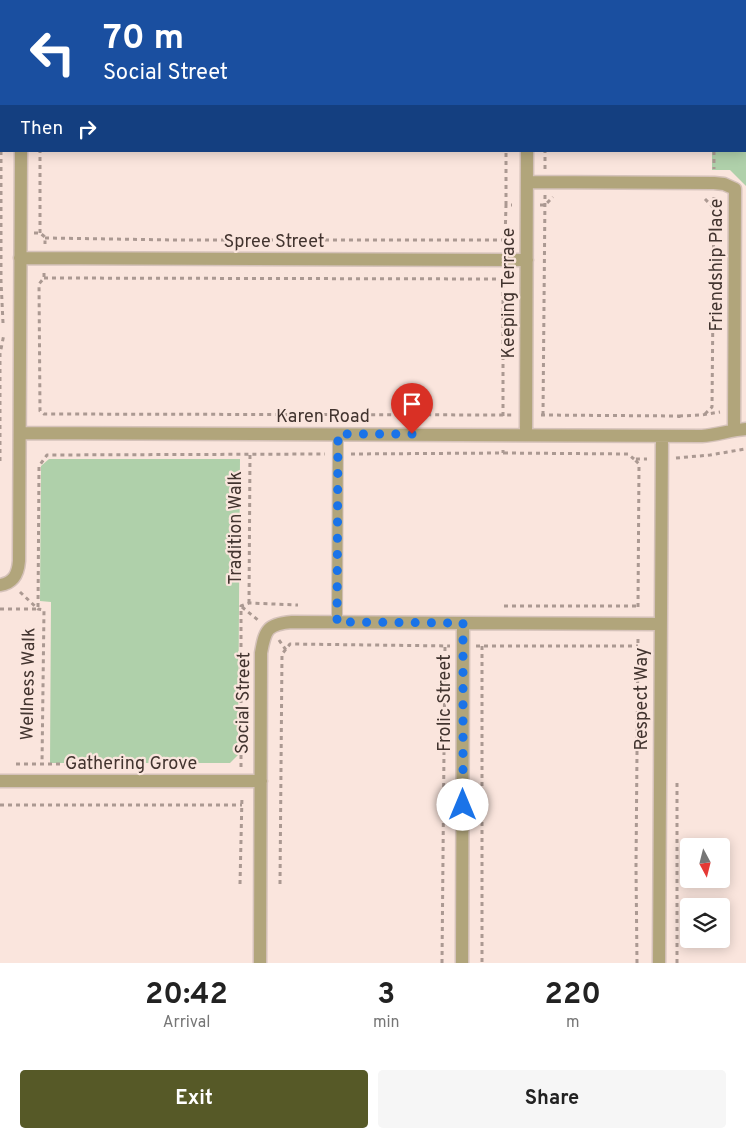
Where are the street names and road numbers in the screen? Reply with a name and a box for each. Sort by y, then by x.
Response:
street label: Friendship Place [706,199,729,331]
street label: Keeping Terrace [498,228,521,358]
street label: Spree Street [224,231,324,254]
street label: Karen Road [276,406,370,429]
street label: Tradition Walk [225,471,248,585]
street label: Wellness Walk [17,627,41,741]
street label: Respect Way [631,647,654,751]
street label: Social Street [232,652,256,754]
street label: Frolic Street [434,654,457,752]
street label: Gathering Grove [65,753,197,776]

